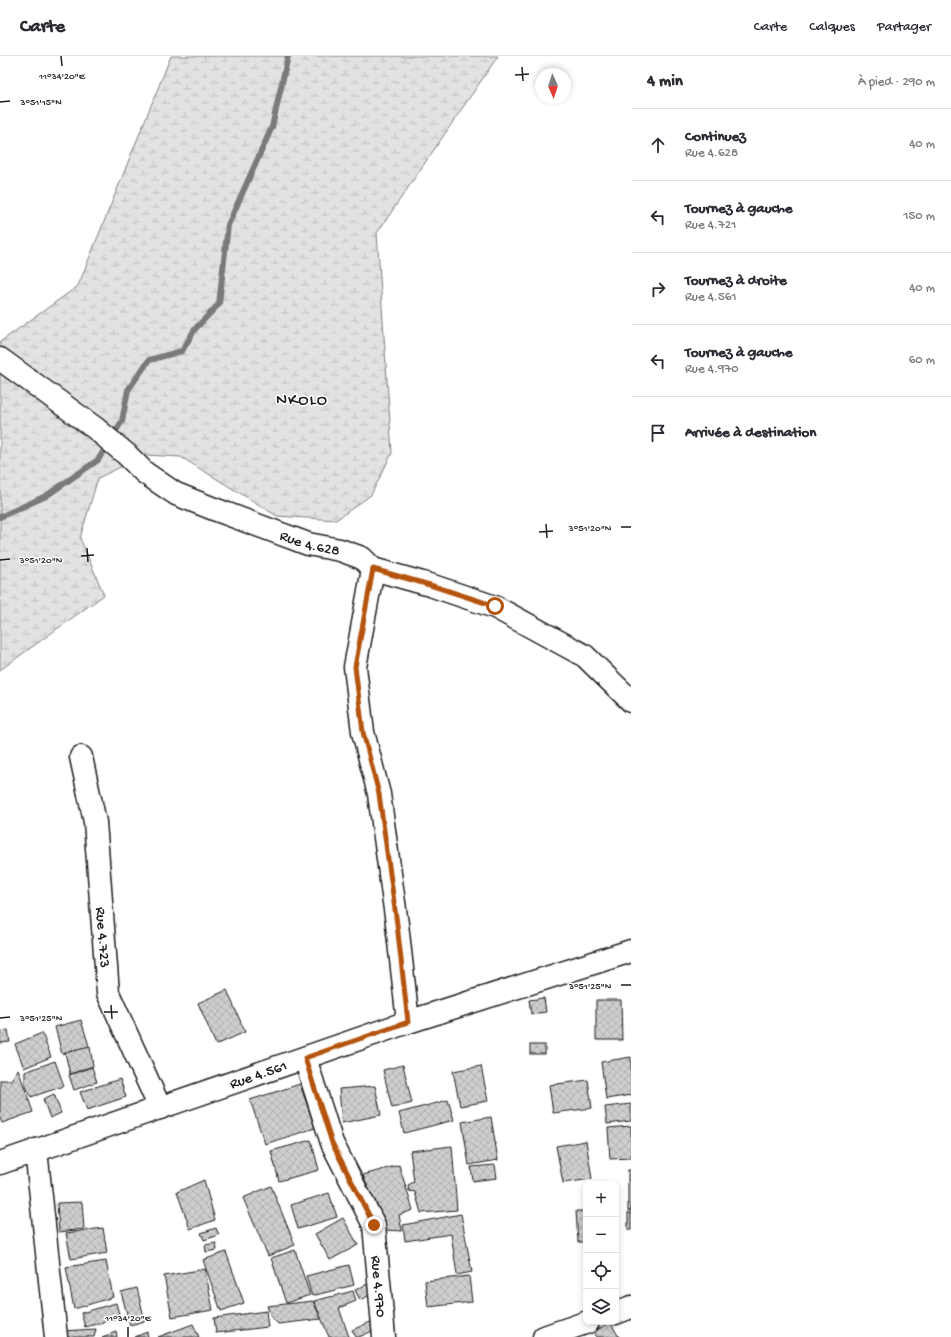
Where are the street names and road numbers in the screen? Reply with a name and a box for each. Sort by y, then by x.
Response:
street label: Rue 4.628 [277,527,341,561]
street label: Rue 4.723 [90,906,113,969]
street label: Rue 4.561 [228,1057,290,1094]
street label: Rue 4.970 [366,1255,389,1319]

